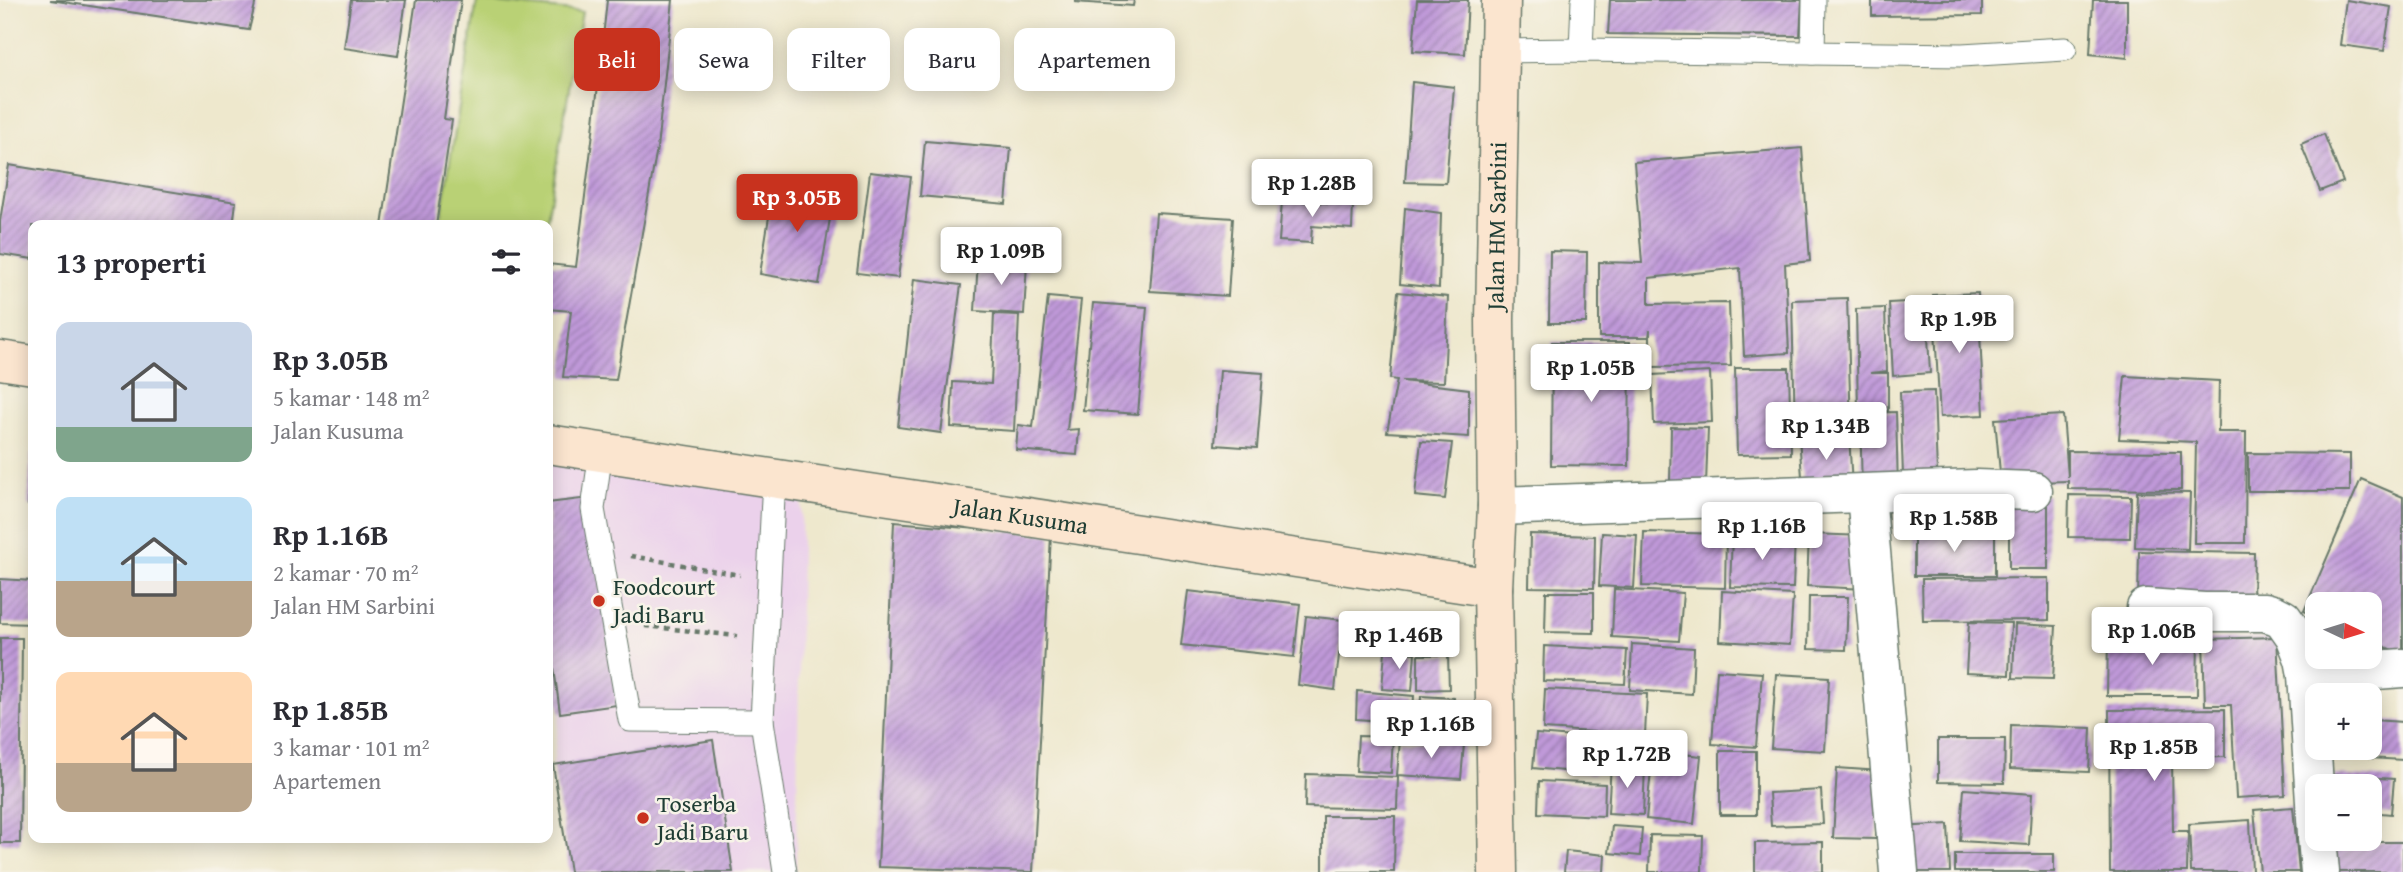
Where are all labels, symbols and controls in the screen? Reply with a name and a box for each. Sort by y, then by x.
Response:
chip: Beli [574,28,660,91]
chip: Sewa [674,28,773,91]
chip: Filter [787,28,890,91]
chip: Baru [904,28,1000,91]
chip: Apartemen [1014,28,1175,91]
street label: Jalan HM Sarbini [1477,141,1515,314]
pin: Rp 1.28B [1240,160,1384,219]
text: Rp 1.28B [1268,165,1356,198]
pin: Rp 3.05B [725,174,869,234]
text: Rp 3.05B [753,180,841,213]
pin: Rp 1.09B [929,228,1073,287]
text: Rp 1.09B [957,233,1045,266]
text: 13 properti [56,240,206,284]
icon: filters [487,243,525,281]
pin: Rp 1.9B [1894,296,2024,355]
text: Rp 1.9B [1921,301,1997,334]
text: Rp 3.05B [273,337,389,381]
pin: Rp 1.05B [1519,344,1663,404]
icon: home [112,350,196,434]
text: Rp 1.05B [1547,350,1635,383]
text: 5 kamar · 148 m² [273,381,430,414]
pin: Rp 1.34B [1754,402,1898,462]
text: Rp 1.34B [1782,408,1870,441]
text: Jalan Kusuma [273,414,404,447]
street label: Jalan Kusuma [948,487,1091,543]
pin: Rp 1.58B [1882,494,2026,554]
text: Rp 1.58B [1910,500,1998,533]
pin: Rp 1.16B [1690,503,1834,562]
text: Rp 1.16B [1718,508,1806,541]
text: Rp 1.16B [273,512,389,556]
icon: home [112,525,196,609]
text: 2 kamar · 70 m² [273,556,419,589]
place label: Foodcourt Jadi Baru [610,569,716,632]
text: Jalan HM Sarbini [273,589,435,622]
north arrow [2305,592,2382,668]
map controls [2305,592,2382,851]
marker: Foodcourt Jadi Baru [591,593,607,609]
pin: Rp 1.06B [2080,608,2224,667]
pin: Rp 1.46B [1327,612,1471,671]
text: Rp 1.06B [2108,613,2196,646]
text: Rp 1.46B [1355,617,1443,650]
button: + [2305,683,2382,760]
text: Rp 1.85B [273,687,389,731]
icon: home [112,700,196,784]
pin: Rp 1.16B [1359,700,1503,760]
text: Rp 1.16B [1387,706,1475,739]
pin: Rp 1.85B [2082,724,2226,783]
text: Rp 1.85B [2110,729,2198,762]
pin: Rp 1.72B [1555,730,1699,790]
text: 3 kamar · 101 m² [273,731,430,764]
text: Rp 1.72B [1583,736,1671,769]
text: Apartemen [273,764,381,797]
button: − [2305,774,2382,851]
place label: Toserba Jadi Baru [654,786,749,849]
marker: Toserba Jadi Baru [635,810,651,826]

